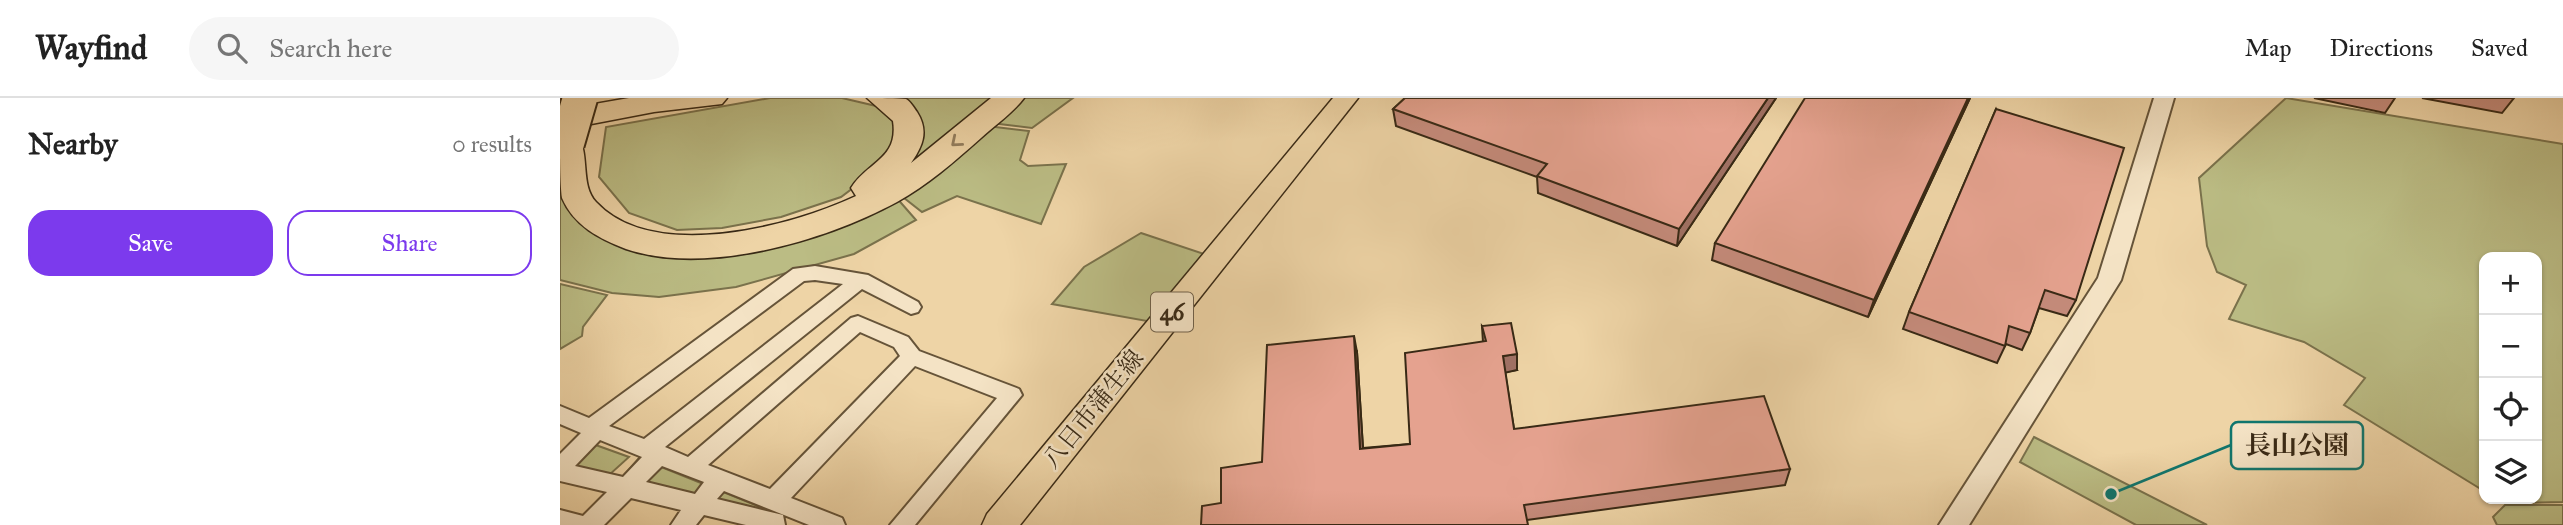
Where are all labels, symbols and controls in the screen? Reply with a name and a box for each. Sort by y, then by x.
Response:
search box [189,17,679,80]
text: Wayfind [35,28,147,68]
icon: search [213,29,251,67]
text: Search here [269,32,392,64]
text: Map [2245,33,2292,63]
text: Directions [2330,33,2433,63]
text: Saved [2471,33,2528,63]
text: Nearby [28,126,118,162]
text: 0 results [452,130,532,158]
one-way arrow [952,134,965,146]
button: Save [28,210,273,276]
button: Share [287,210,532,276]
map controls [2479,252,2542,504]
button: + [2479,252,2542,315]
road number: 46 [1151,293,1193,332]
button: − [2479,315,2542,378]
street label: 八日市蒲生線 [1036,344,1150,474]
button: locate [2479,378,2542,441]
callout: 長山公園 [2231,422,2363,469]
text: 長山公園 [2245,429,2349,461]
button: layers [2479,441,2542,504]

